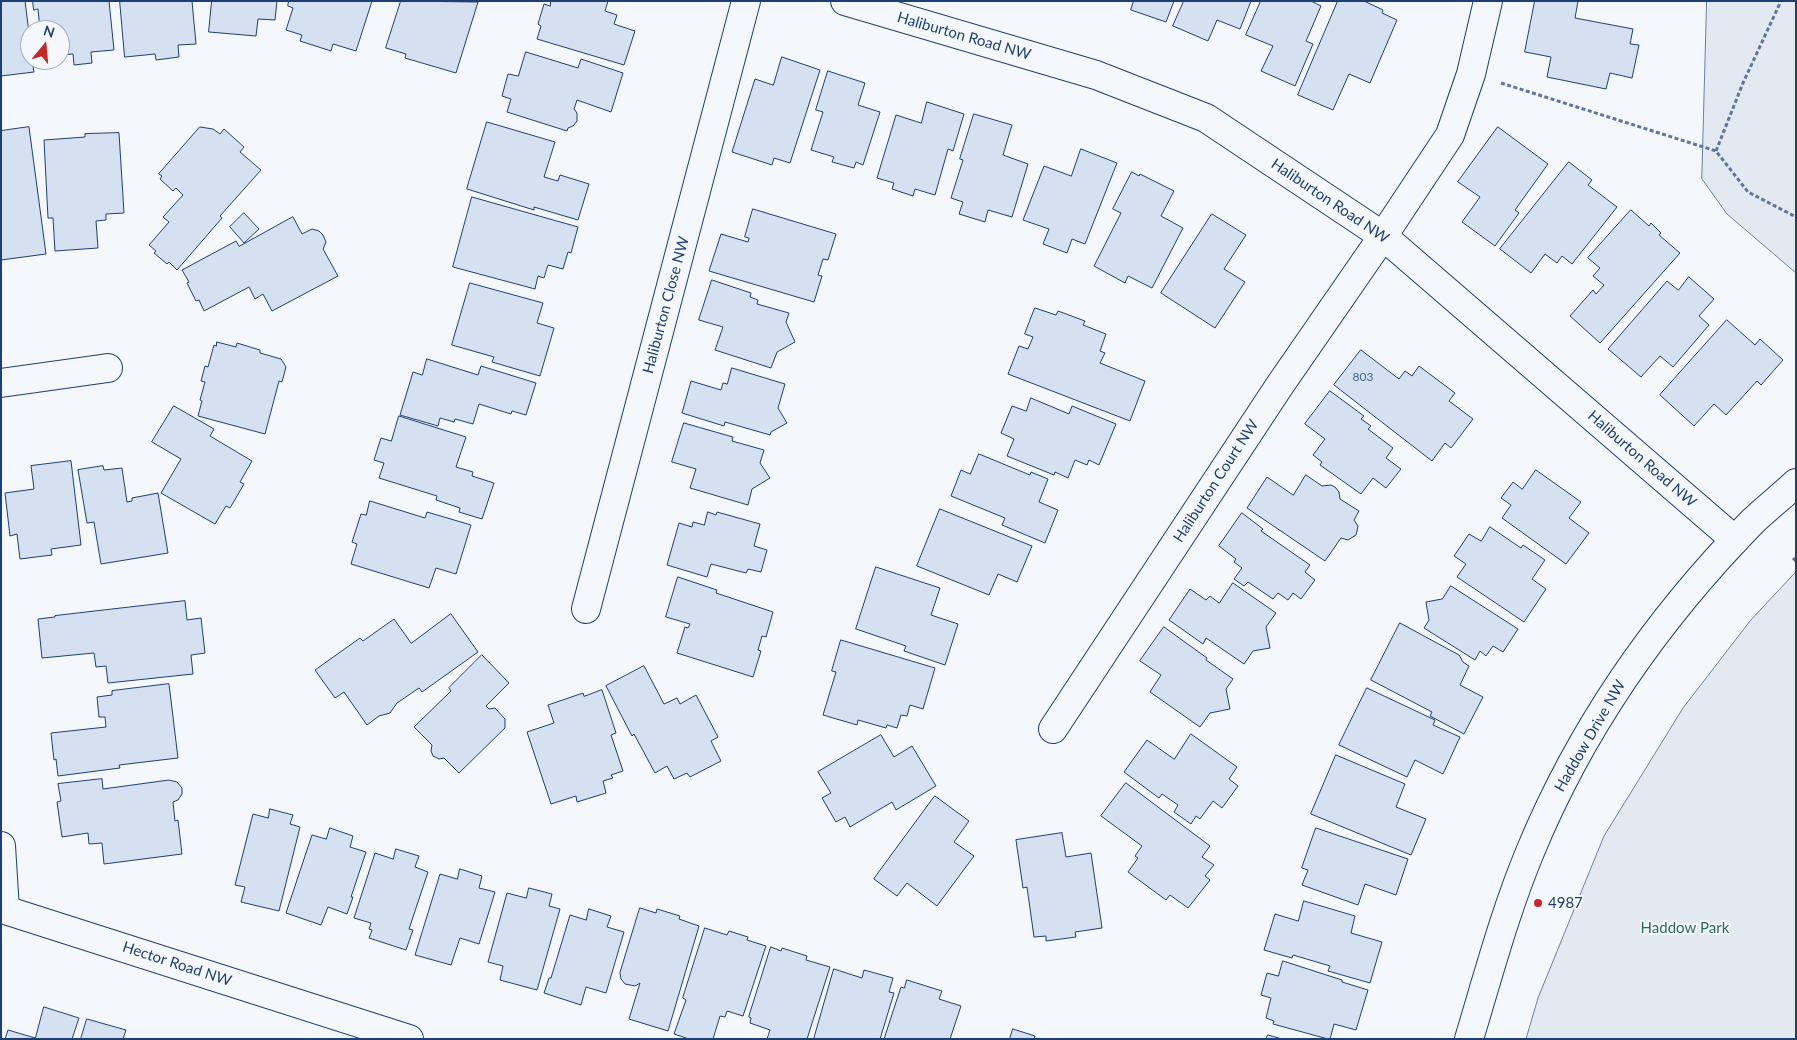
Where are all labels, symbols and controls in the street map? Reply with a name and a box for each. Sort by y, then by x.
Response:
street label: Haliburton Road NW [895,8,1033,64]
north arrow [20,20,70,70]
text: N [42,21,57,41]
street label: Haliburton Road NW [1268,155,1392,247]
street label: Haliburton Close NW [639,234,693,376]
house number: 803 [1353,370,1373,384]
street label: Haliburton Road NW [1584,407,1700,511]
street label: Haliburton Court NW [1170,416,1262,546]
street label: Haddow Drive NW [1551,677,1629,795]
place label: 4987 [1548,894,1583,912]
marker: 4987 [1532,897,1544,909]
park label: Haddow Park [1641,919,1729,937]
street label: Hector Road NW [120,938,234,990]

